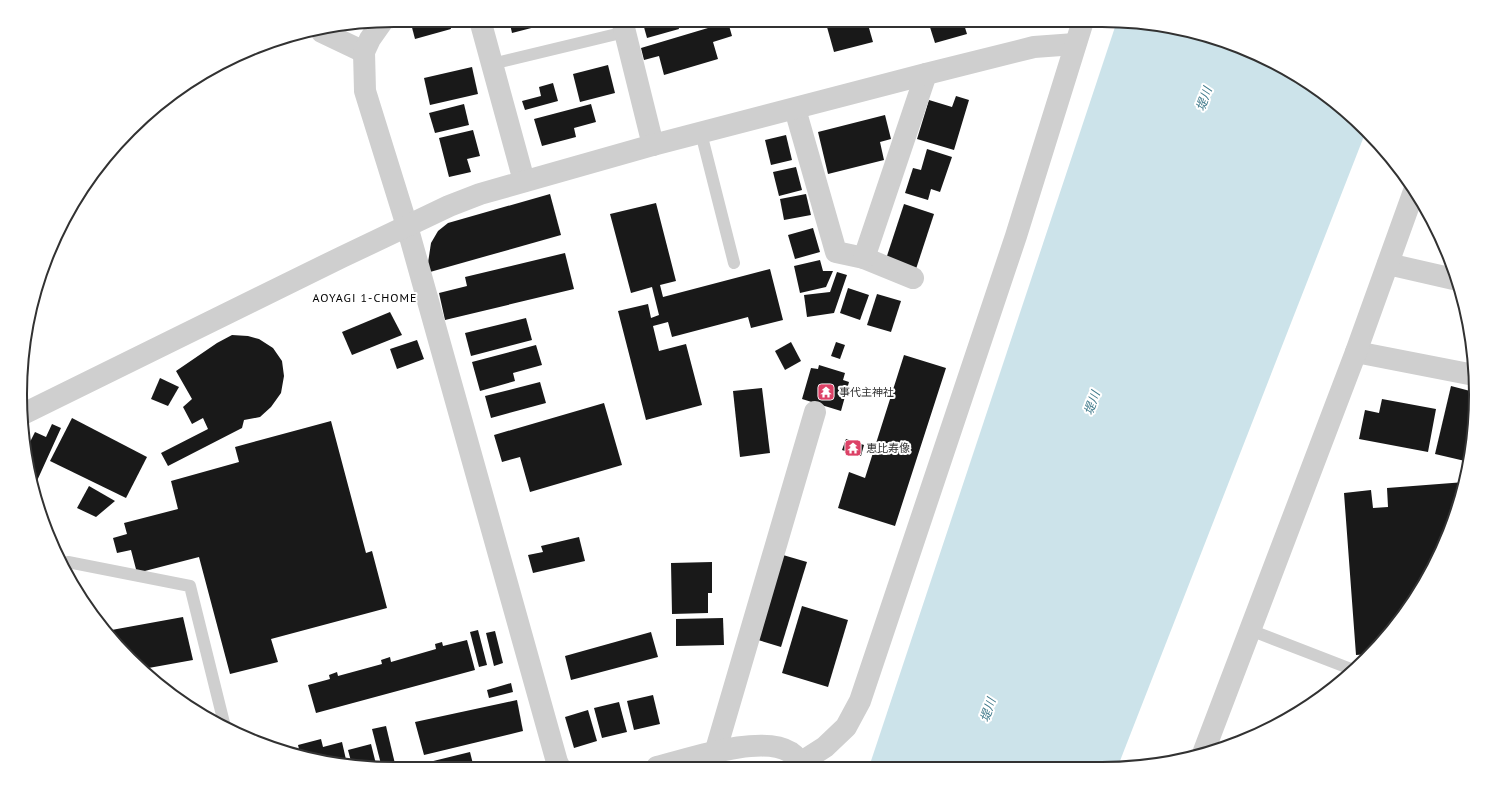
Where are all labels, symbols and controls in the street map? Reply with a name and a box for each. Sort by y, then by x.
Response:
water label: 堤川 [1192,83,1215,113]
district label: AOYAGI 1-CHOME [313,290,418,305]
temple icon: 事代主神社 [816,382,836,402]
place label: 事代主神社 [839,385,894,399]
water label: 堤川 [1080,387,1103,417]
temple icon: 恵比寿像 [843,438,863,458]
place label: 恵比寿像 [866,441,910,455]
water label: 堤川 [977,694,999,724]

